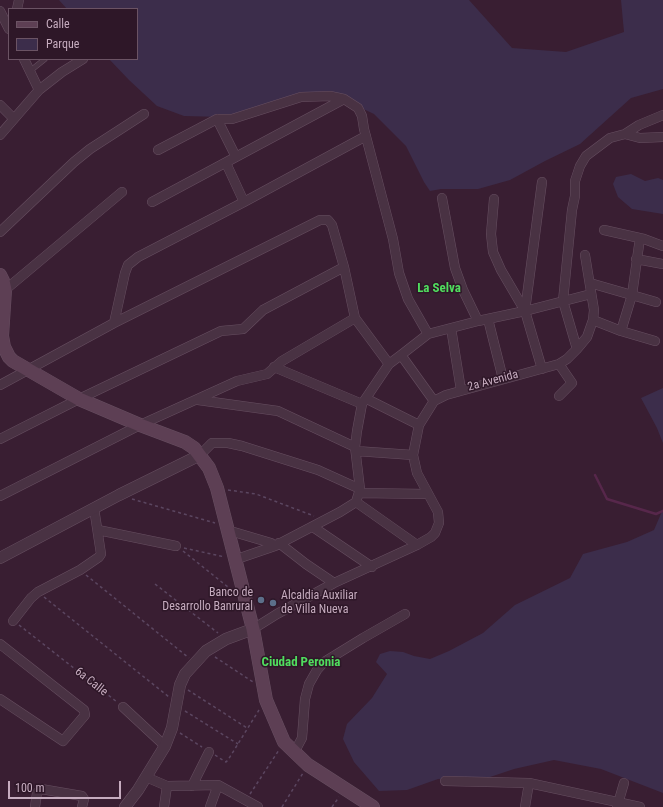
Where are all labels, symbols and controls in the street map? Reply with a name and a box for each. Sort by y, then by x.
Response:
legend [8,8,138,60]
text: Calle [46,17,70,31]
text: Parque [46,37,79,51]
district label: La Selva [417,281,461,297]
street label: 2a Avenida [466,367,520,395]
place label: Banco de Desarrollo Banrural [162,586,253,614]
place label: Alcaldia Auxiliar de Villa Nueva [281,589,358,617]
marker: Banco de Desarrollo Banrural [256,595,266,605]
marker: Alcaldia Auxiliar de Villa Nueva [268,598,278,608]
district label: Ciudad Peronia [262,655,340,671]
street label: 6a Calle [72,665,110,699]
scale bar [10,773,123,799]
text: 100 m [15,781,45,795]

